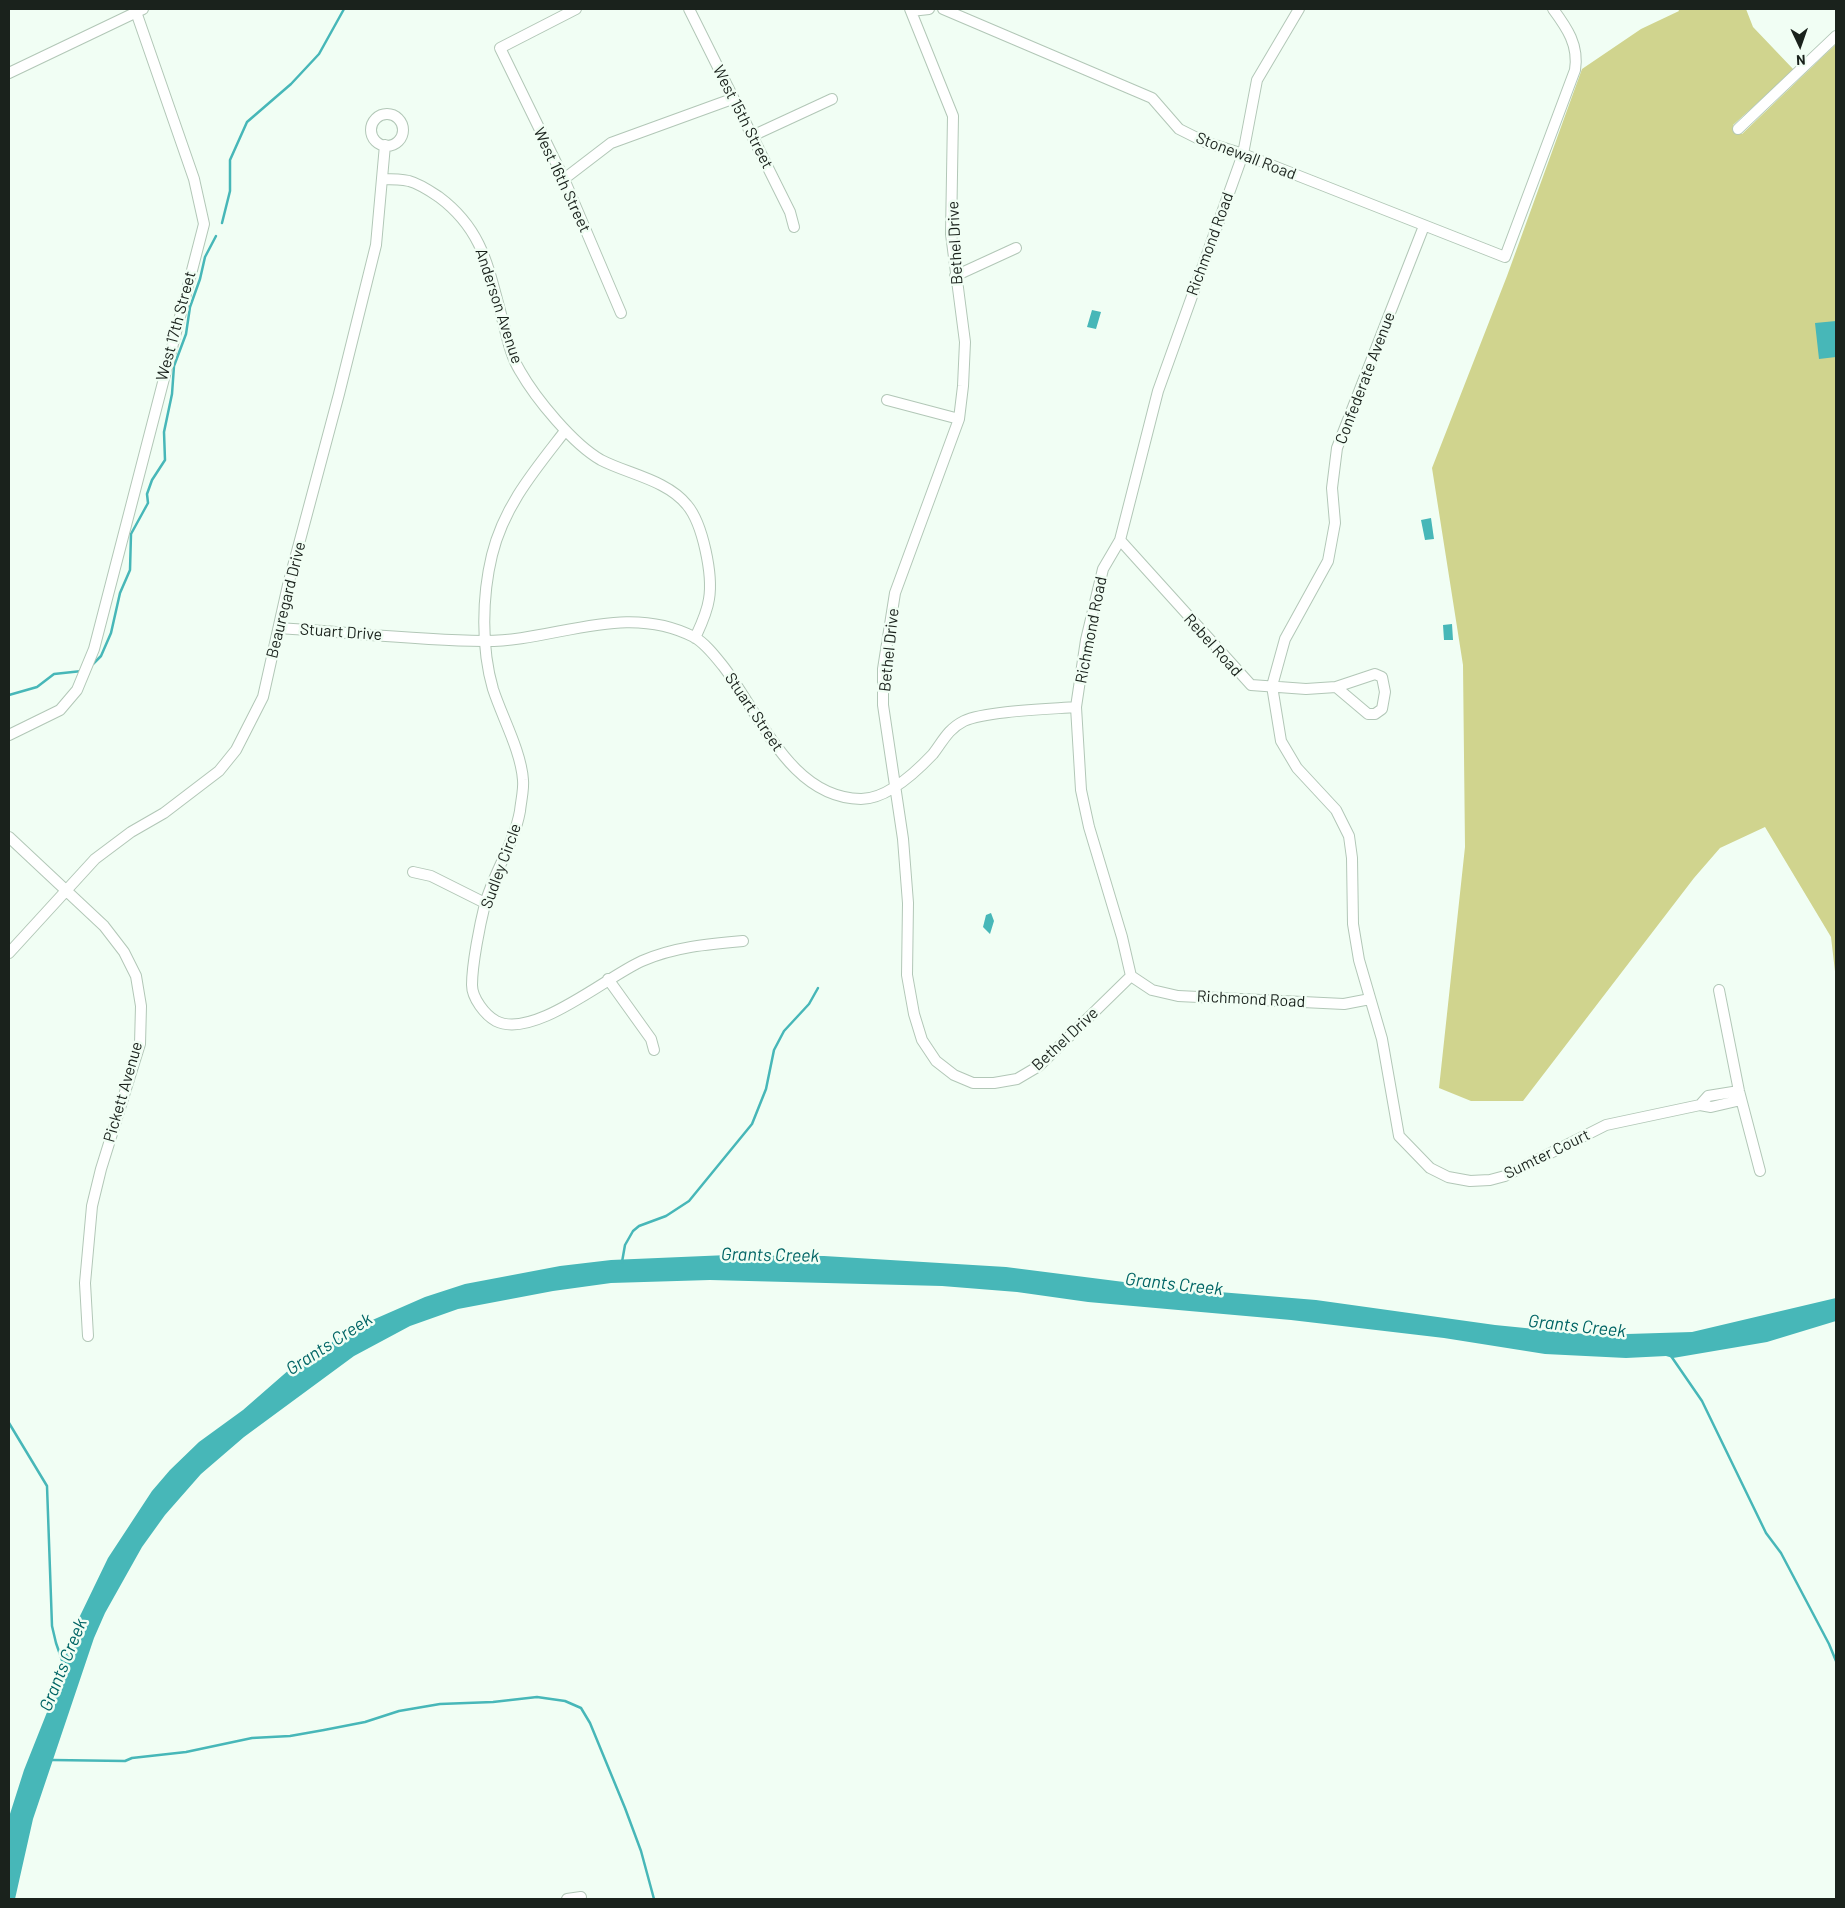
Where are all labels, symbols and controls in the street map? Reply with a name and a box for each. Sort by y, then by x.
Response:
north arrow [1775,20,1825,70]
text: N [1796,52,1806,69]
street label: West 15th Street [709,62,777,172]
street label: West 16th Street [529,125,595,235]
street label: Stonewall Road [1193,128,1299,184]
street label: Richmond Road [1182,190,1238,298]
street label: Bethel Drive [943,201,967,285]
street label: Anderson Avenue [471,246,527,366]
street label: West 17th Street [152,269,200,383]
street label: Confederate Avenue [1331,309,1399,447]
street label: Beauregard Drive [262,540,310,660]
street label: Richmond Road [1071,575,1111,685]
street label: Bethel Drive [875,607,903,693]
street label: Rebel Road [1180,610,1246,680]
street label: Stuart Drive [299,620,383,644]
street label: Stuart Street [721,669,787,755]
street label: Sudley Circle [477,821,525,911]
street label: Richmond Road [1196,987,1306,1011]
street label: Bethel Drive [1028,1003,1102,1075]
street label: Pickett Avenue [99,1040,147,1144]
street label: Sumter Court [1501,1125,1593,1183]
water label: Grants Creek [721,1243,819,1267]
water label: Grants Creek [1124,1268,1224,1300]
water label: Grants Creek [282,1308,376,1380]
water label: Grants Creek [1527,1310,1627,1342]
water label: Grants Creek [35,1615,91,1715]

